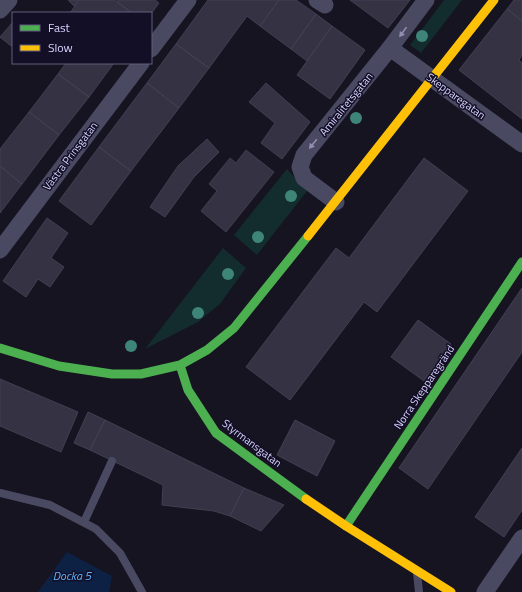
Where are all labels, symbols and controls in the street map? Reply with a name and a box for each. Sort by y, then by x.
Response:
legend [12,12,152,64]
text: Fast [48,18,71,37]
one-way arrow [399,26,407,37]
text: Slow [48,38,73,57]
street label: Amiralitetsgatan [315,69,377,139]
street label: Skepparegatan [423,69,489,123]
street label: Västra Prinsgatan [39,118,101,194]
one-way arrow [308,139,317,149]
street label: Norra Skepparegränd [390,342,458,432]
street label: Styrmansgatan [219,415,285,471]
water label: Docka 5 [53,566,93,585]

